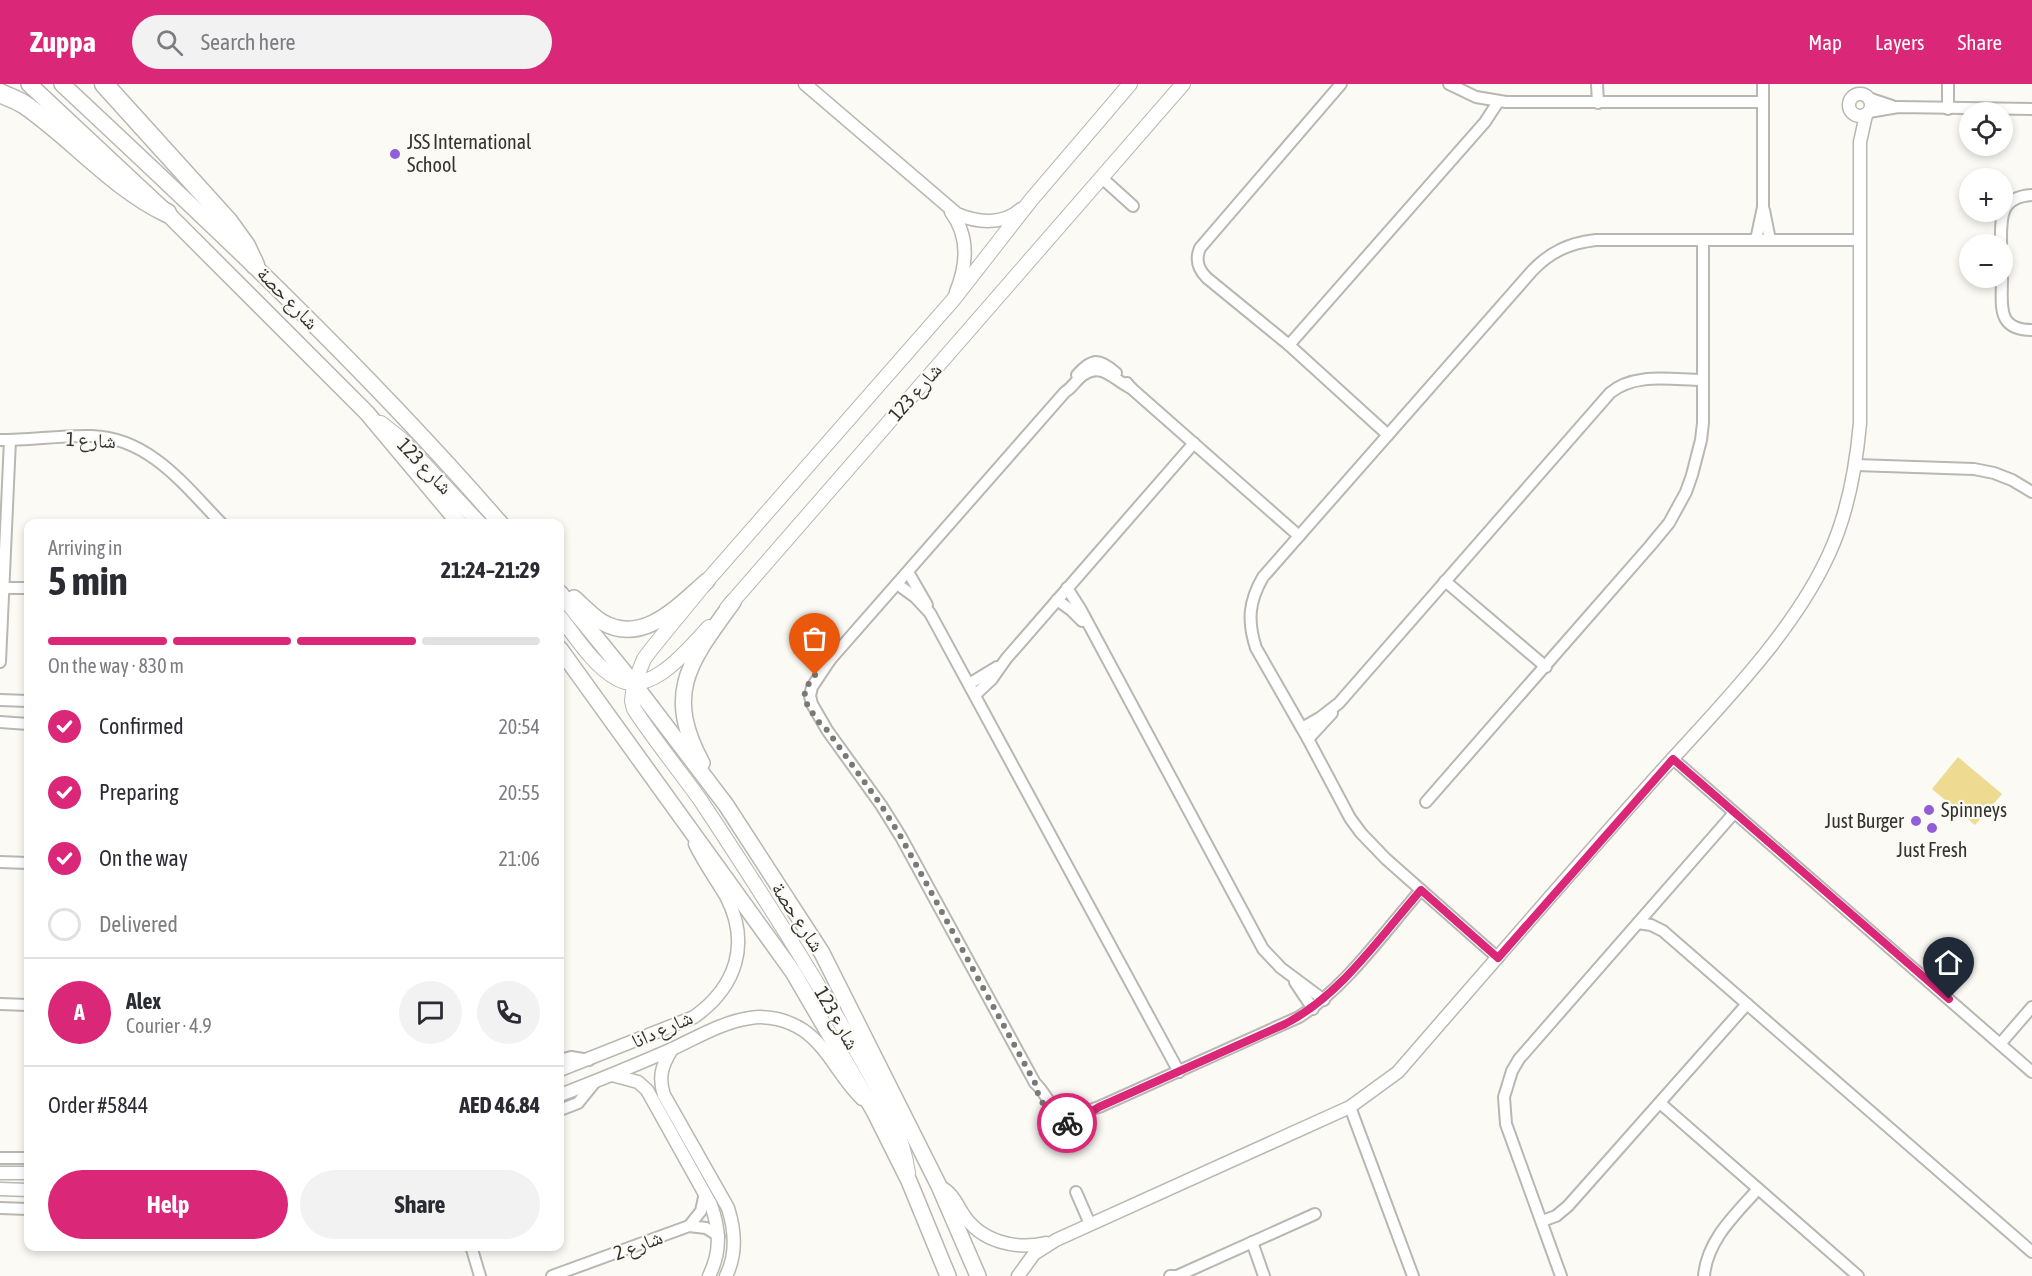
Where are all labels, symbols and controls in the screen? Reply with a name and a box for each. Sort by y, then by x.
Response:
search box [132,15,552,69]
text: Zuppa [30,26,96,58]
icon: search [153,26,186,59]
text: Search here [201,29,296,55]
text: Map [1808,30,1842,54]
text: Layers [1875,30,1925,54]
text: Share [1958,30,2002,54]
map controls [1959,102,2013,288]
button: locate [1959,102,2013,156]
place label: JSS International School [407,130,532,176]
marker: JSS International School [388,147,402,161]
button: + [1959,168,2013,222]
button: − [1959,234,2013,288]
street label: شارع حصة [252,262,324,335]
street label: شارع 123 [883,358,947,427]
street label: شارع 1 [65,427,117,454]
street label: شارع 123 [392,433,458,500]
text: Arriving in [48,536,122,559]
text: 21:24–21:29 [441,557,540,583]
text: 5 min [48,559,128,603]
pin [789,613,840,675]
icon: bag [798,622,831,655]
text: On the way · 830 m [48,654,184,677]
icon: check [48,710,81,743]
text: Confirmed [99,713,184,739]
text: 20:54 [498,715,540,738]
icon: check [48,776,81,809]
text: Preparing [99,779,179,805]
text: 20:55 [498,781,540,804]
place label: Spinneys [1941,798,2007,821]
marker: Spinneys [1922,803,1936,817]
place label: Just Burger [1825,809,1905,832]
marker: Just Burger [1909,814,1923,828]
marker: Just Fresh [1925,821,1939,835]
place label: Just Fresh [1896,838,1968,861]
icon: check [48,842,81,875]
text: On the way [99,845,188,871]
text: 21:06 [498,847,540,870]
street label: شارع حصة [766,878,829,957]
text: Delivered [99,911,178,937]
pin [1923,937,1974,999]
icon: home [1932,946,1965,979]
button: chat [399,981,462,1044]
button: phone [477,981,540,1044]
street label: شارع 123 [808,982,865,1054]
text: Alex [126,988,161,1014]
text: A [74,999,85,1025]
street label: شارع دانا [628,1005,697,1054]
text: Courier · 4.9 [126,1014,212,1037]
text: Order #5844 [48,1092,148,1118]
text: AED 46.84 [459,1092,540,1118]
courier [1037,1093,1097,1153]
icon: bike [1051,1107,1084,1140]
button: Help [48,1170,288,1239]
button: Share [300,1170,540,1239]
street label: شارع 2 [610,1225,666,1266]

